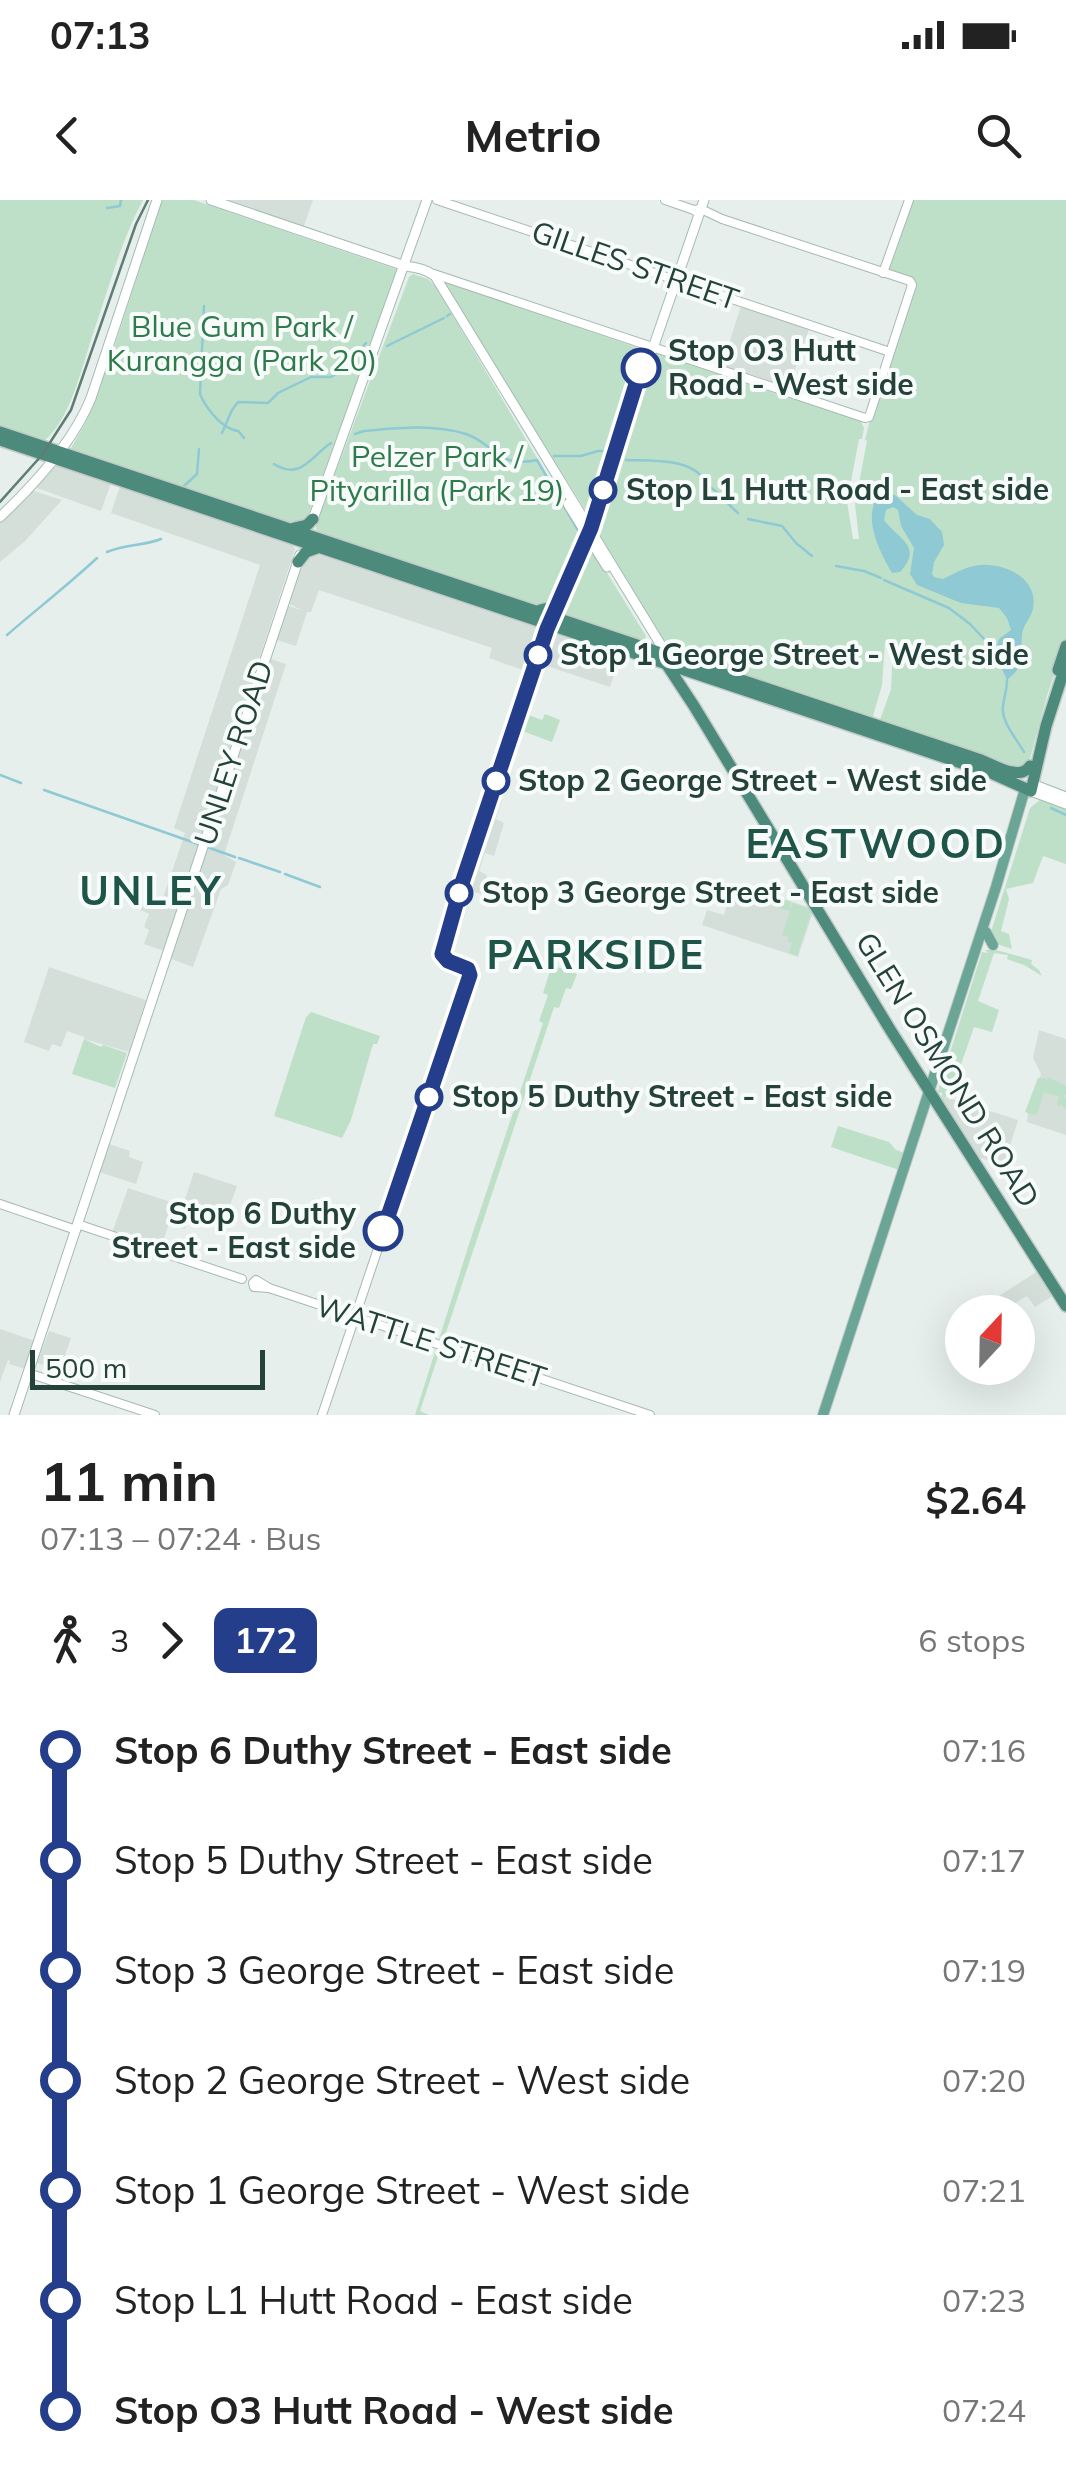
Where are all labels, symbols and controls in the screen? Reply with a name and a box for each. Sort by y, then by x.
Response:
text: 07:13 [50,11,151,59]
text: Metrio [465,107,601,163]
icon: back [40,108,95,163]
icon: search [971,108,1026,163]
street label: GILLES STREET [527,212,744,318]
park label: Blue Gum Park / Kurangga (Park 20) [107,307,377,379]
place label: Stop O3 Hutt Road - West side [668,331,914,403]
marker: Stop O3 Hutt Road - West side [622,349,660,387]
park label: Pelzer Park / Pityarilla (Park 19) [309,437,565,509]
place label: Stop L1 Hutt Road - East side [626,470,1049,508]
marker: Stop L1 Hutt Road - East side [590,477,616,503]
place label: Stop 1 George Street - West side [560,635,1029,673]
marker: Stop 1 George Street - West side [525,642,551,668]
street label: UNLEY ROAD [185,656,281,850]
place label: Stop 2 George Street - West side [518,761,987,799]
marker: Stop 2 George Street - West side [483,768,509,794]
district label: EASTWOOD [745,818,1007,868]
district label: UNLEY [79,865,223,915]
place label: Stop 3 George Street - East side [482,873,939,911]
marker: Stop 3 George Street - East side [446,880,472,906]
street label: GLEN OSMOND ROAD [848,925,1048,1214]
district label: PARKSIDE [487,929,705,979]
place label: Stop 5 Duthy Street - East side [452,1077,892,1115]
marker: Stop 5 Duthy Street - East side [416,1084,442,1110]
place label: Stop 6 Duthy Street - East side [111,1194,357,1266]
marker: Stop 6 Duthy Street - East side [364,1212,402,1250]
street label: WATTLE STREET [311,1286,551,1396]
north arrow [945,1295,1035,1385]
map controls [945,1295,1035,1385]
scale bar [30,1345,265,1390]
text: 500 m [45,1350,127,1385]
text: 11 min [40,1446,218,1515]
text: $2.64 [925,1476,1026,1524]
text: 07:13 – 07:24 · Bus [40,1518,321,1558]
icon: walk [40,1613,95,1668]
icon: forward [144,1613,199,1668]
text: 172 [234,1618,297,1662]
text: 3 [110,1620,129,1660]
text: 6 stops [918,1620,1026,1660]
text: Stop 6 Duthy Street - East side [114,1726,672,1774]
text: 07:16 [942,1730,1026,1770]
text: Stop 5 Duthy Street - East side [114,1836,653,1884]
text: 07:17 [942,1840,1026,1880]
text: Stop 3 George Street - East side [114,1946,674,1994]
text: 07:19 [942,1950,1026,1990]
text: Stop 2 George Street - West side [114,2056,690,2104]
text: 07:20 [942,2060,1026,2100]
text: Stop 1 George Street - West side [114,2166,690,2214]
text: 07:21 [942,2170,1026,2210]
text: Stop L1 Hutt Road - East side [114,2276,633,2324]
text: 07:23 [942,2280,1026,2320]
text: Stop O3 Hutt Road - West side [114,2386,674,2434]
text: 07:24 [942,2390,1026,2430]

